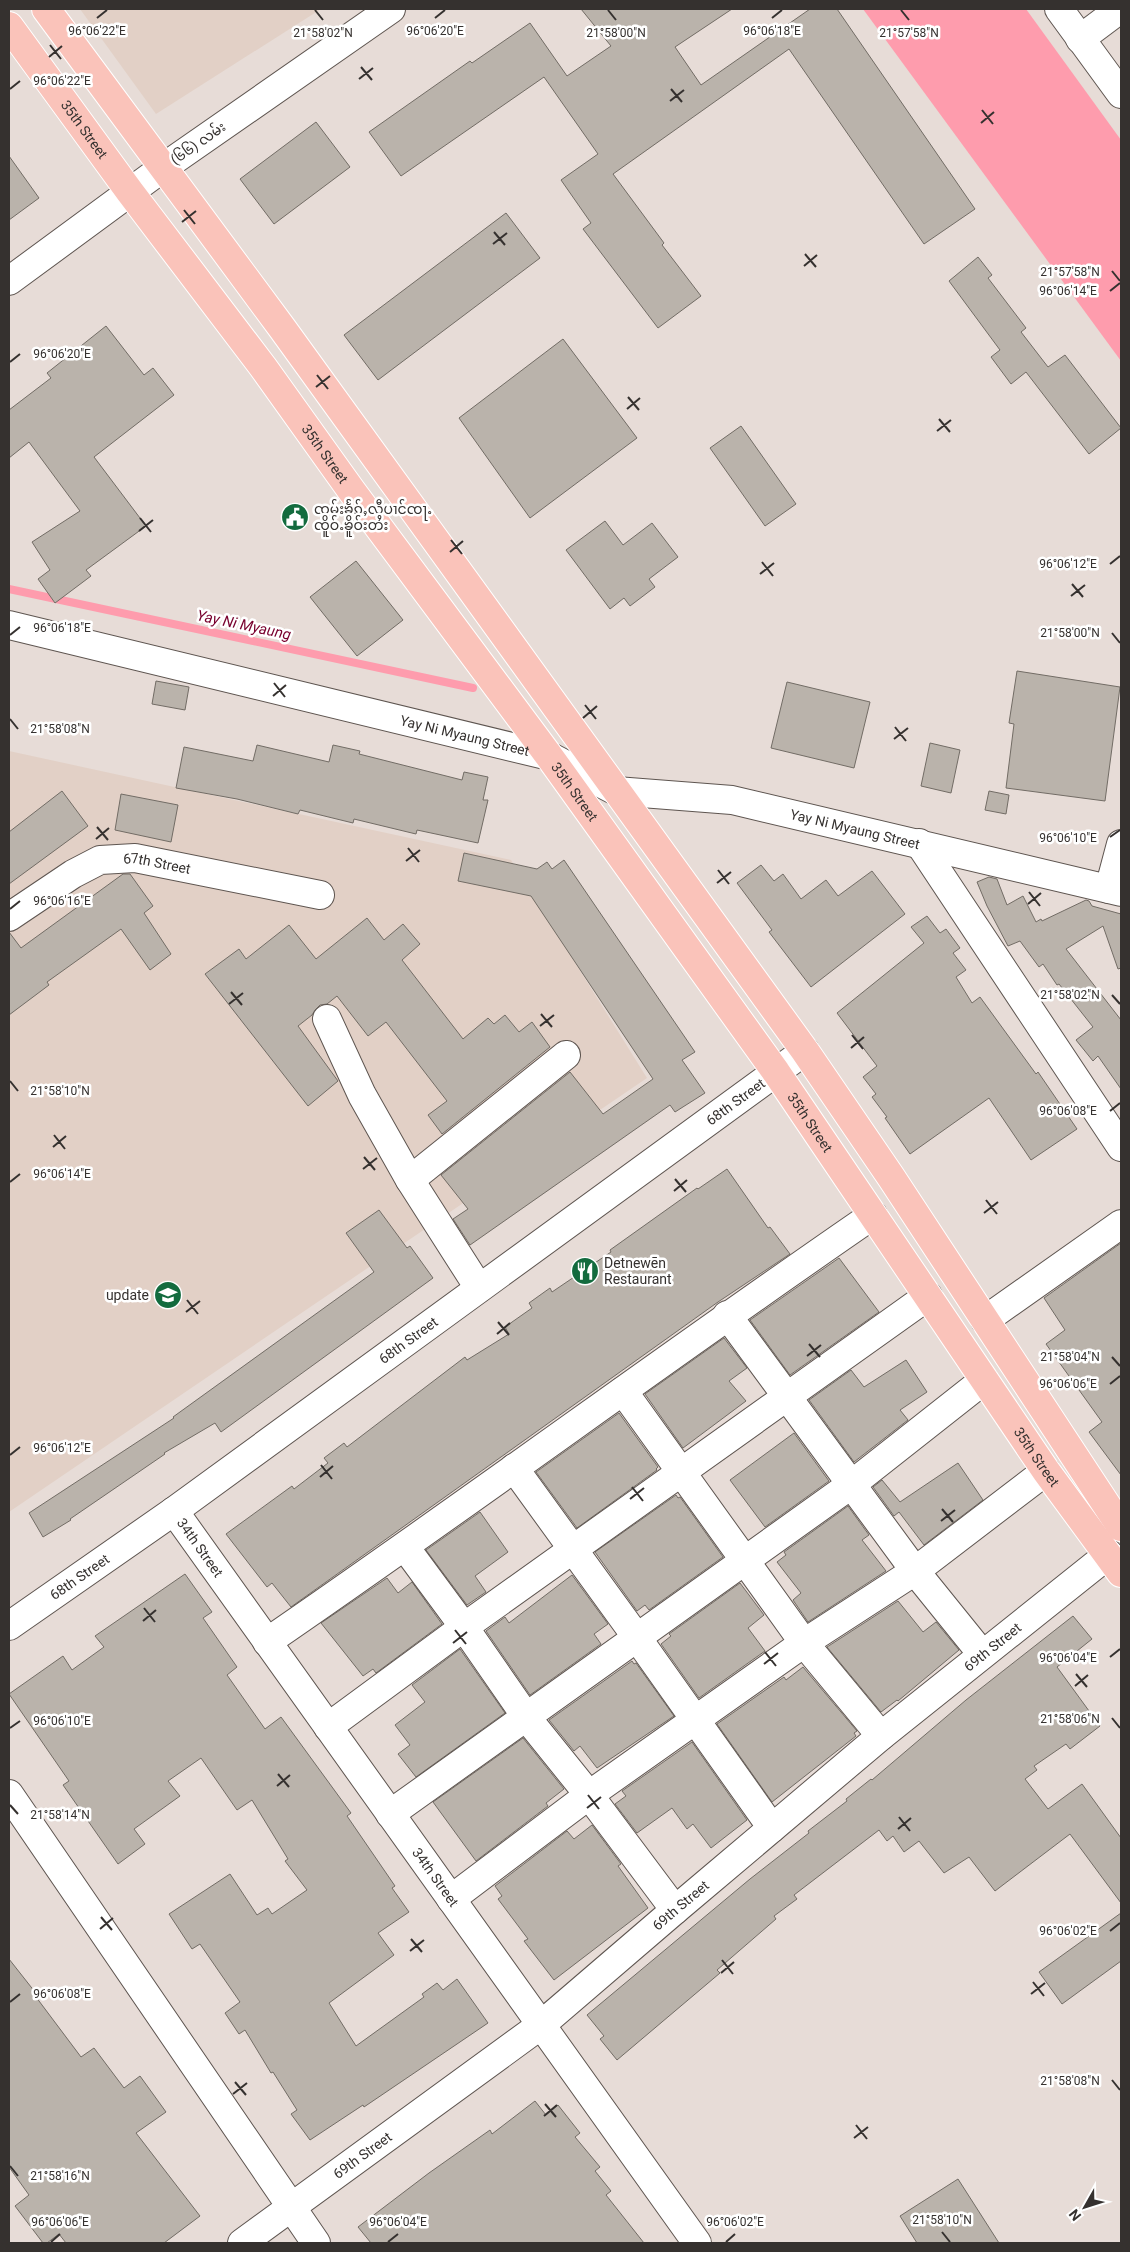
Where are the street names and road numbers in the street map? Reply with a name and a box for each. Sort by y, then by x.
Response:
street label: 35th Street [58,97,111,162]
street label: (၆၆) လမ်း [166,117,229,169]
street label: 35th Street [299,421,352,487]
street label: Yay Ni Myaung Street [398,712,532,759]
street label: 35th Street [548,759,601,825]
street label: Yay Ni Myaung Street [789,806,922,852]
street label: 67th Street [123,850,193,877]
street label: 68th Street [703,1075,768,1128]
street label: 35th Street [784,1090,836,1156]
street label: 68th Street [376,1313,441,1367]
street label: 35th Street [1011,1424,1063,1490]
street label: 34th Street [174,1515,227,1580]
street label: 68th Street [47,1550,113,1603]
street label: 69th Street [961,1619,1025,1675]
street label: 34th Street [409,1845,462,1910]
street label: 69th Street [649,1877,712,1934]
street label: 69th Street [330,2128,395,2182]

